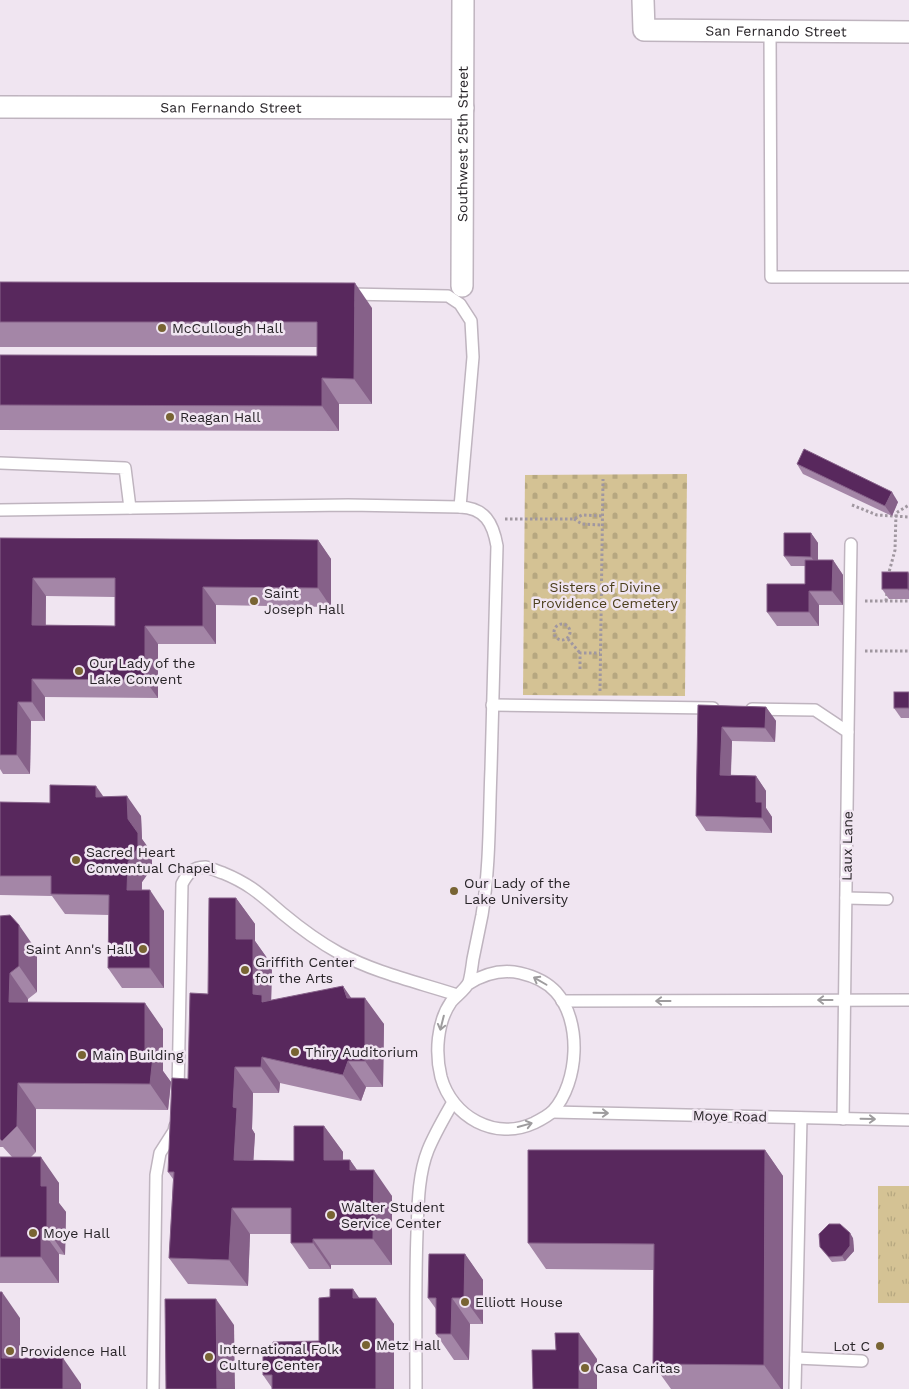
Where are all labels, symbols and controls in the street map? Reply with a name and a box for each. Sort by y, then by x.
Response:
street label: San Fernando Street [705,22,847,40]
street label: Southwest 25th Street [454,66,471,222]
street label: San Fernando Street [160,99,302,116]
place label: McCullough Hall [172,320,284,336]
marker: McCullough Hall [156,322,168,334]
place label: Reagan Hall [180,409,261,425]
marker: Reagan Hall [164,411,176,423]
park label: Sisters of Divine Providence Cemetery [532,579,678,611]
place label: Saint Joseph Hall [264,585,345,617]
marker: Saint Joseph Hall [248,595,260,607]
place label: Our Lady of the Lake Convent [89,655,195,687]
marker: Our Lady of the Lake Convent [73,665,85,677]
street label: Laux Lane [838,811,856,881]
place label: Sacred Heart Conventual Chapel [86,844,215,876]
marker: Sacred Heart Conventual Chapel [70,854,82,866]
place label: Our Lady of the Lake University [464,875,570,907]
marker: Our Lady of the Lake University [448,885,460,897]
place label: Saint Ann's Hall [26,941,134,957]
marker: Saint Ann's Hall [137,943,149,955]
place label: Griffith Center for the Arts [255,954,355,986]
marker: Griffith Center for the Arts [239,964,251,976]
one-way arrow [533,975,547,985]
one-way arrow [818,995,834,1005]
one-way arrow [655,996,671,1005]
one-way arrow [437,1015,446,1031]
place label: Thiry Auditorium [305,1044,418,1060]
marker: Thiry Auditorium [289,1046,301,1058]
place label: Main Building [92,1047,184,1063]
marker: Main Building [76,1049,88,1061]
street label: Moye Road [693,1107,767,1125]
one-way arrow [592,1108,608,1118]
one-way arrow [860,1114,876,1124]
one-way arrow [516,1120,532,1130]
place label: Walter Student Service Center [341,1199,445,1231]
marker: Walter Student Service Center [325,1209,337,1221]
place label: Moye Hall [43,1225,111,1241]
marker: Moye Hall [27,1227,39,1239]
place label: Elliott House [475,1294,563,1310]
marker: Elliott House [459,1296,471,1308]
place label: Metz Hall [376,1337,441,1353]
place label: Lot C [833,1338,870,1354]
marker: Metz Hall [360,1339,372,1351]
marker: Lot C [874,1340,886,1352]
place label: International Folk Culture Center [219,1341,339,1373]
place label: Providence Hall [20,1343,127,1359]
marker: Providence Hall [4,1345,16,1357]
marker: International Folk Culture Center [203,1351,215,1363]
place label: Casa Caritas [595,1360,680,1376]
marker: Casa Caritas [579,1362,591,1374]

